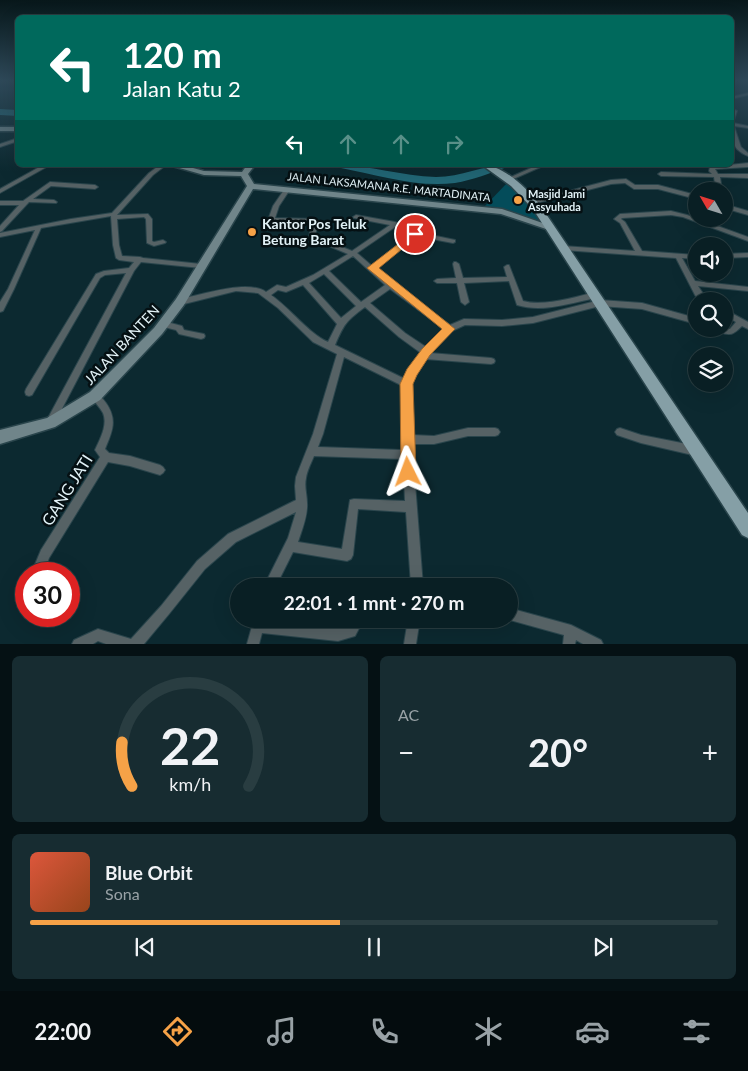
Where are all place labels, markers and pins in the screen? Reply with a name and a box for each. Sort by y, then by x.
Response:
place label: Masjid Jami Assyuhada [527,187,585,213]
marker: Masjid Jami Assyuhada [512,194,524,206]
pin [394,213,436,255]
place label: Kantor Pos Teluk Betung Barat [262,215,367,248]
marker: Kantor Pos Teluk Betung Barat [246,226,258,238]

